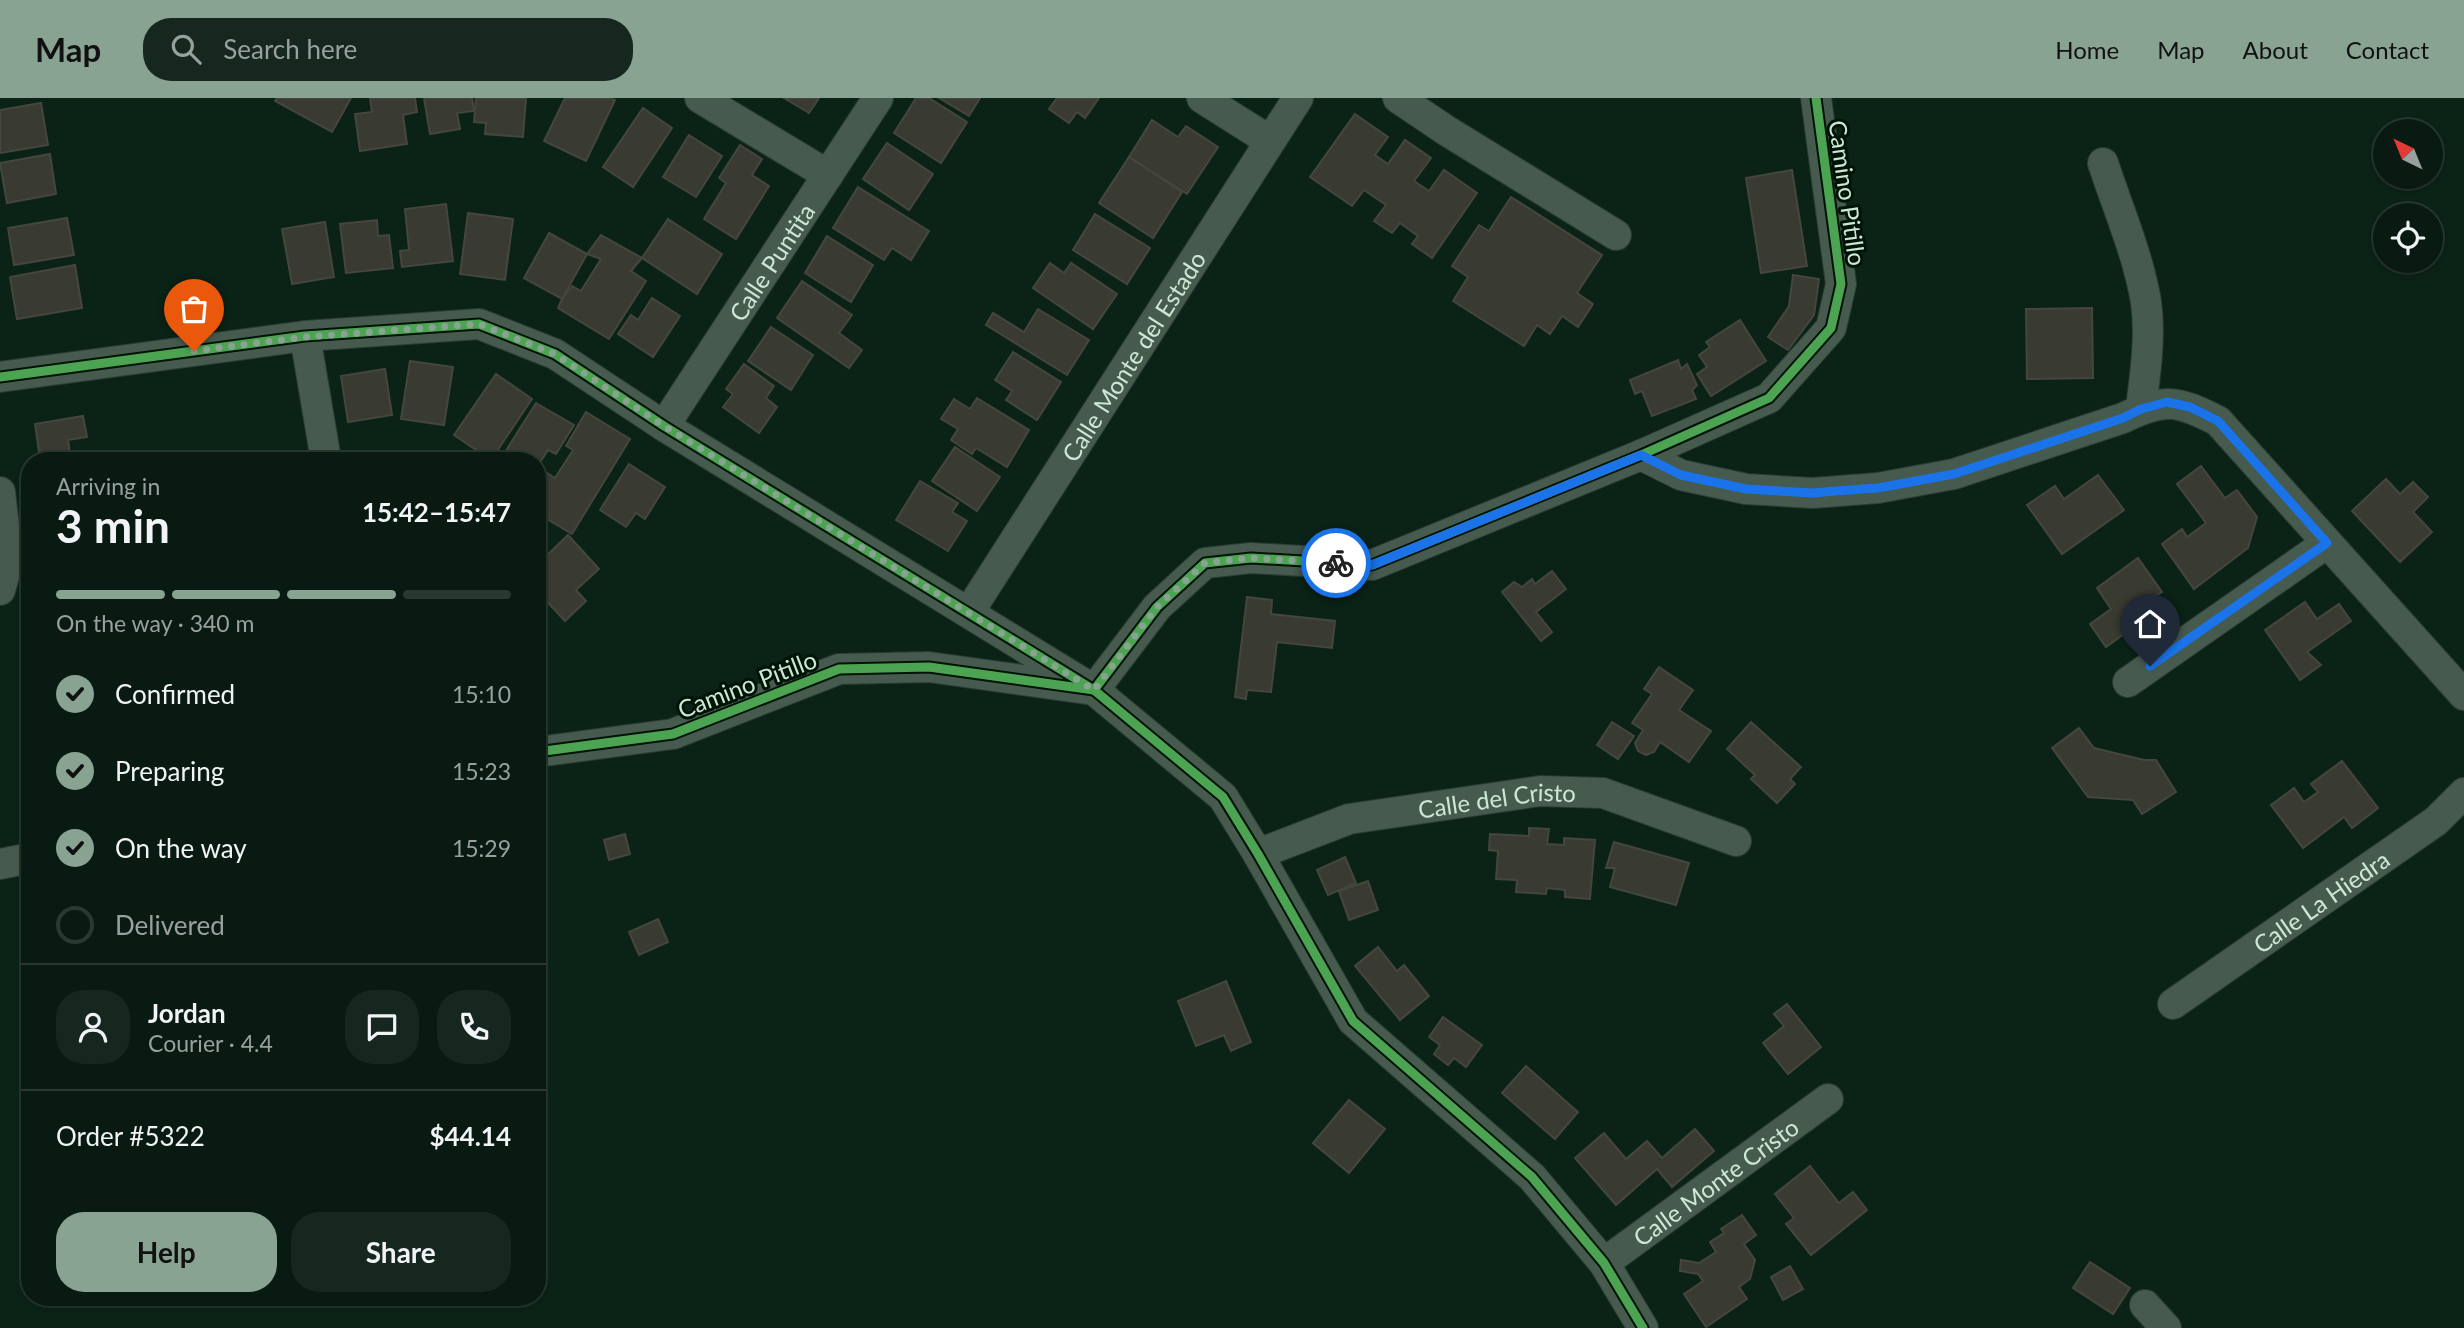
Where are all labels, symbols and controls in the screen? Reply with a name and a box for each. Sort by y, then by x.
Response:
search box [143,18,633,81]
text: Map [35,29,101,69]
icon: search [167,30,205,68]
text: Search here [223,33,357,65]
text: Home [2055,35,2119,64]
text: Map [2157,35,2205,64]
text: About [2243,35,2308,64]
text: Contact [2346,35,2429,64]
street label: Camino Pitillo [1823,118,1873,268]
north arrow [2373,119,2443,189]
map controls [2373,119,2443,273]
street label: Calle Puntita [722,198,820,326]
button: locate [2373,203,2443,273]
street label: Calle Monte del Estado [1055,245,1211,467]
pin [164,279,224,351]
icon: bag [175,290,213,328]
text: Arriving in [56,472,160,500]
text: 15:42–15:47 [362,496,511,528]
text: 3 min [56,498,170,553]
courier [1301,528,1371,598]
icon: bike [1317,544,1355,582]
pin [2120,594,2180,666]
icon: home [2131,605,2169,643]
text: On the way · 340 m [56,609,255,637]
street label: Camino Pitillo [673,644,821,724]
icon: check [56,675,94,713]
text: Confirmed [115,678,235,710]
text: 15:10 [452,680,511,708]
icon: check [56,752,94,790]
text: Preparing [115,755,224,787]
text: 15:23 [452,757,511,785]
street label: Calle del Cristo [1416,776,1576,823]
icon: check [56,829,94,867]
text: On the way [115,832,247,864]
text: 15:29 [452,834,511,862]
street label: Calle La Hiedra [2247,844,2394,959]
text: Delivered [115,909,225,941]
button: person [56,990,130,1064]
button: chat [345,990,419,1064]
button: phone [437,990,511,1064]
text: Jordan [148,997,226,1029]
text: Courier · 4.4 [148,1029,273,1057]
street label: Calle Monte Cristo [1627,1111,1804,1251]
text: Order #5322 [56,1120,205,1152]
text: $44.14 [429,1120,511,1152]
button: Help [56,1212,277,1292]
button: Share [291,1212,511,1292]

